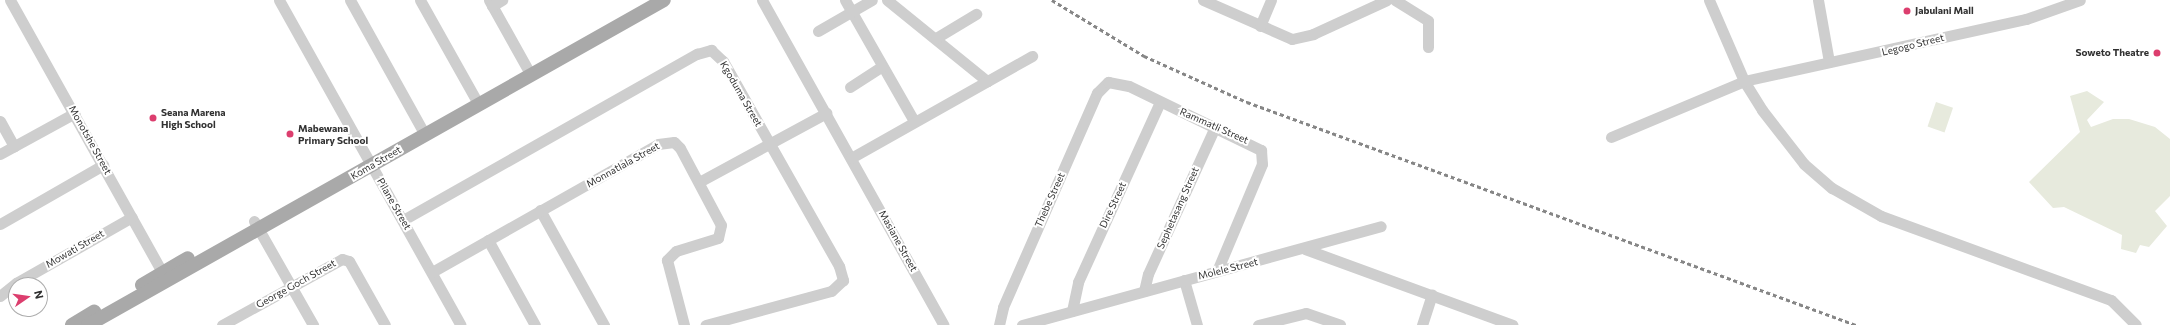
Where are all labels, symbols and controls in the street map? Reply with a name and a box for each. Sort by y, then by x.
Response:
place label: Jabulani Mall [1915,5,1974,17]
marker: Jabulani Mall [1902,6,1912,16]
street label: Legogo Street [1881,31,1945,59]
place label: Soweto Theatre [2076,47,2149,59]
marker: Soweto Theatre [2152,48,2162,58]
street label: Kgoduma Street [717,59,765,129]
street label: Monotshe Street [66,103,114,177]
street label: Rammatli Street [1178,105,1250,147]
place label: Seana Marena High School [161,106,226,130]
marker: Seana Marena High School [148,113,158,123]
place label: Mabewana Primary School [298,122,368,146]
marker: Mabewana Primary School [285,129,295,139]
street label: Monnatlala Street [584,140,662,190]
street label: Koma Street [349,144,403,182]
street label: Sephetasang Street [1155,165,1201,251]
street label: Thebe Street [1033,171,1067,229]
street label: Pilane Street [374,176,414,232]
street label: Dire Street [1097,180,1129,230]
street label: Masiane Street [876,208,920,274]
street label: Mowati Street [44,227,106,271]
street label: Molele Street [1197,256,1259,282]
street label: George Goch Street [254,257,338,311]
north arrow [8,277,48,317]
text: N [32,289,46,300]

